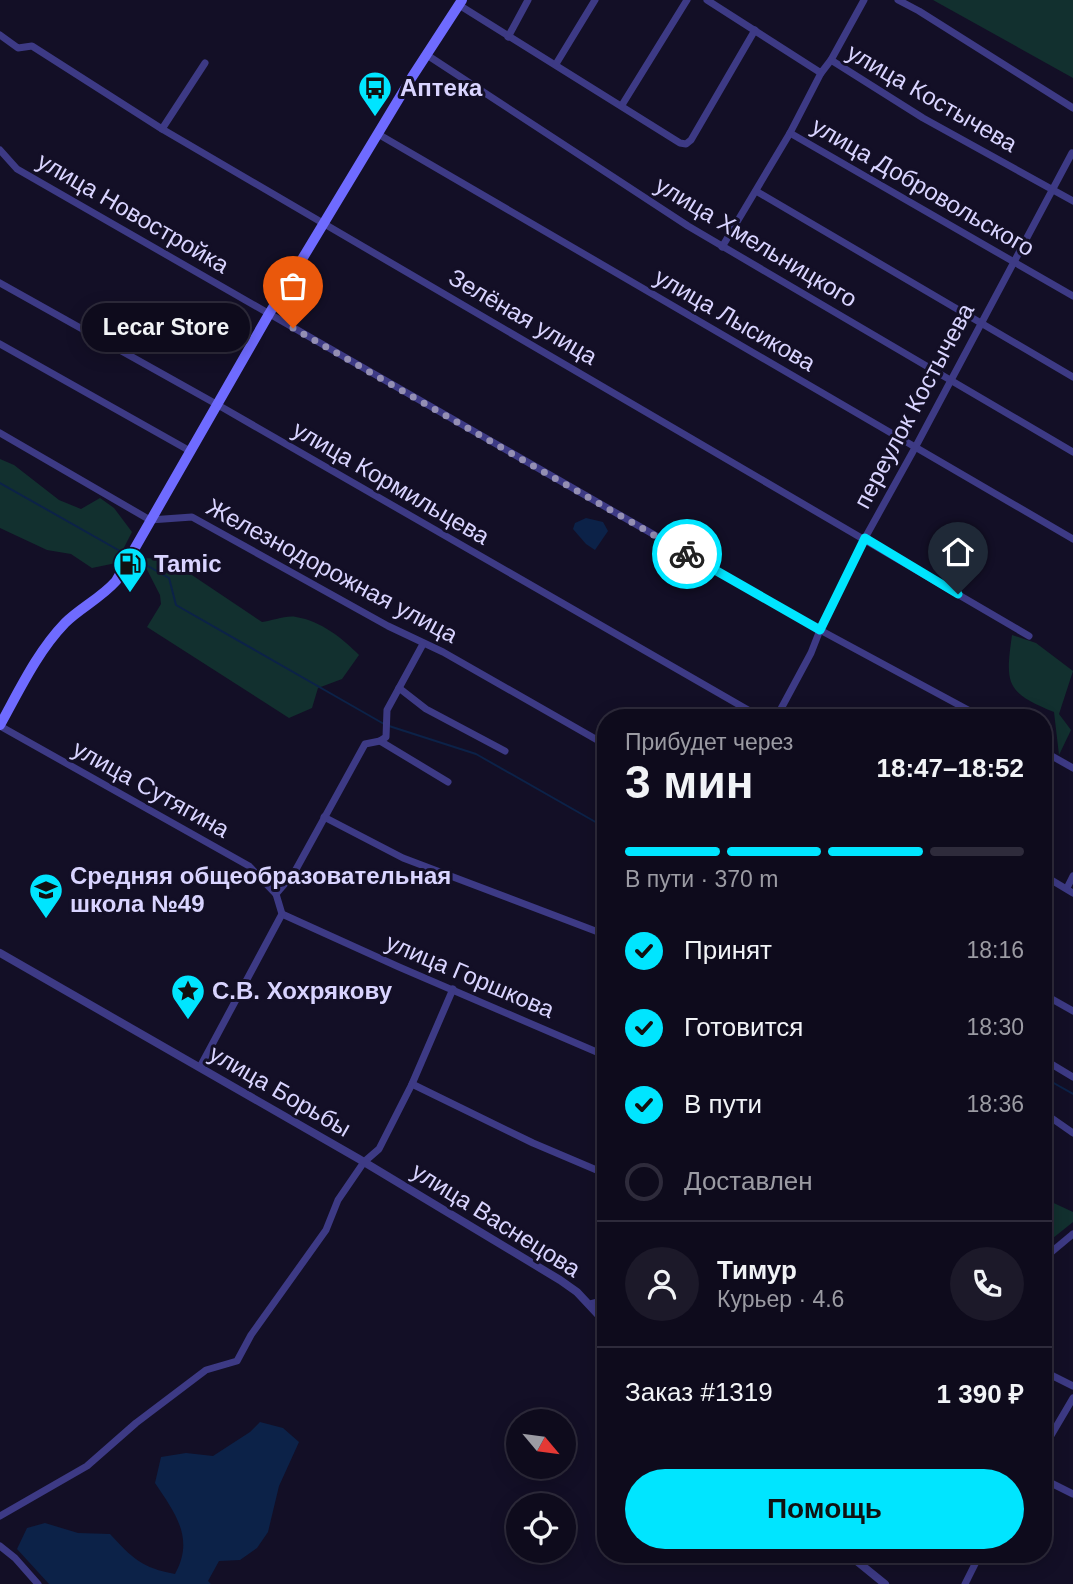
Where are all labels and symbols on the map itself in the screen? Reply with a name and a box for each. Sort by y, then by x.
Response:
street label: улица Костычева [842,38,1023,158]
bus stop icon: Аптека [356,69,394,118]
place label: Аптека [400,74,483,101]
street label: улица Добровольского [807,112,1039,261]
street label: улица Новостройка [33,147,234,279]
street label: улица Хмельницкого [651,171,862,312]
pin [263,256,323,328]
street label: Зелёная улица [444,263,603,370]
street label: улица Лысикова [650,263,821,377]
street label: переулок Костычева [848,298,979,513]
callout: Lecar Store [83,304,251,352]
street label: улица Кормильцева [288,415,495,550]
street label: Железнодорожная улица [202,493,463,649]
courier [652,519,722,589]
pin [928,522,988,594]
fuel station icon: Tamic [111,545,149,594]
place label: Tamic [154,550,222,577]
street label: улица Сутягина [68,734,235,843]
place label: Средняя общеобразовательная школа №49 [70,862,451,917]
school or university icon: Средняя общеобразовательная школа №49 [27,871,65,920]
street label: улица Горшкова [382,928,559,1023]
place icon: С.В. Хохрякову [169,972,207,1021]
place label: С.В. Хохрякову [212,977,393,1004]
street label: улица Борьбы [205,1039,356,1142]
street label: улица Васнецова [407,1157,586,1283]
north arrow [506,1409,576,1479]

